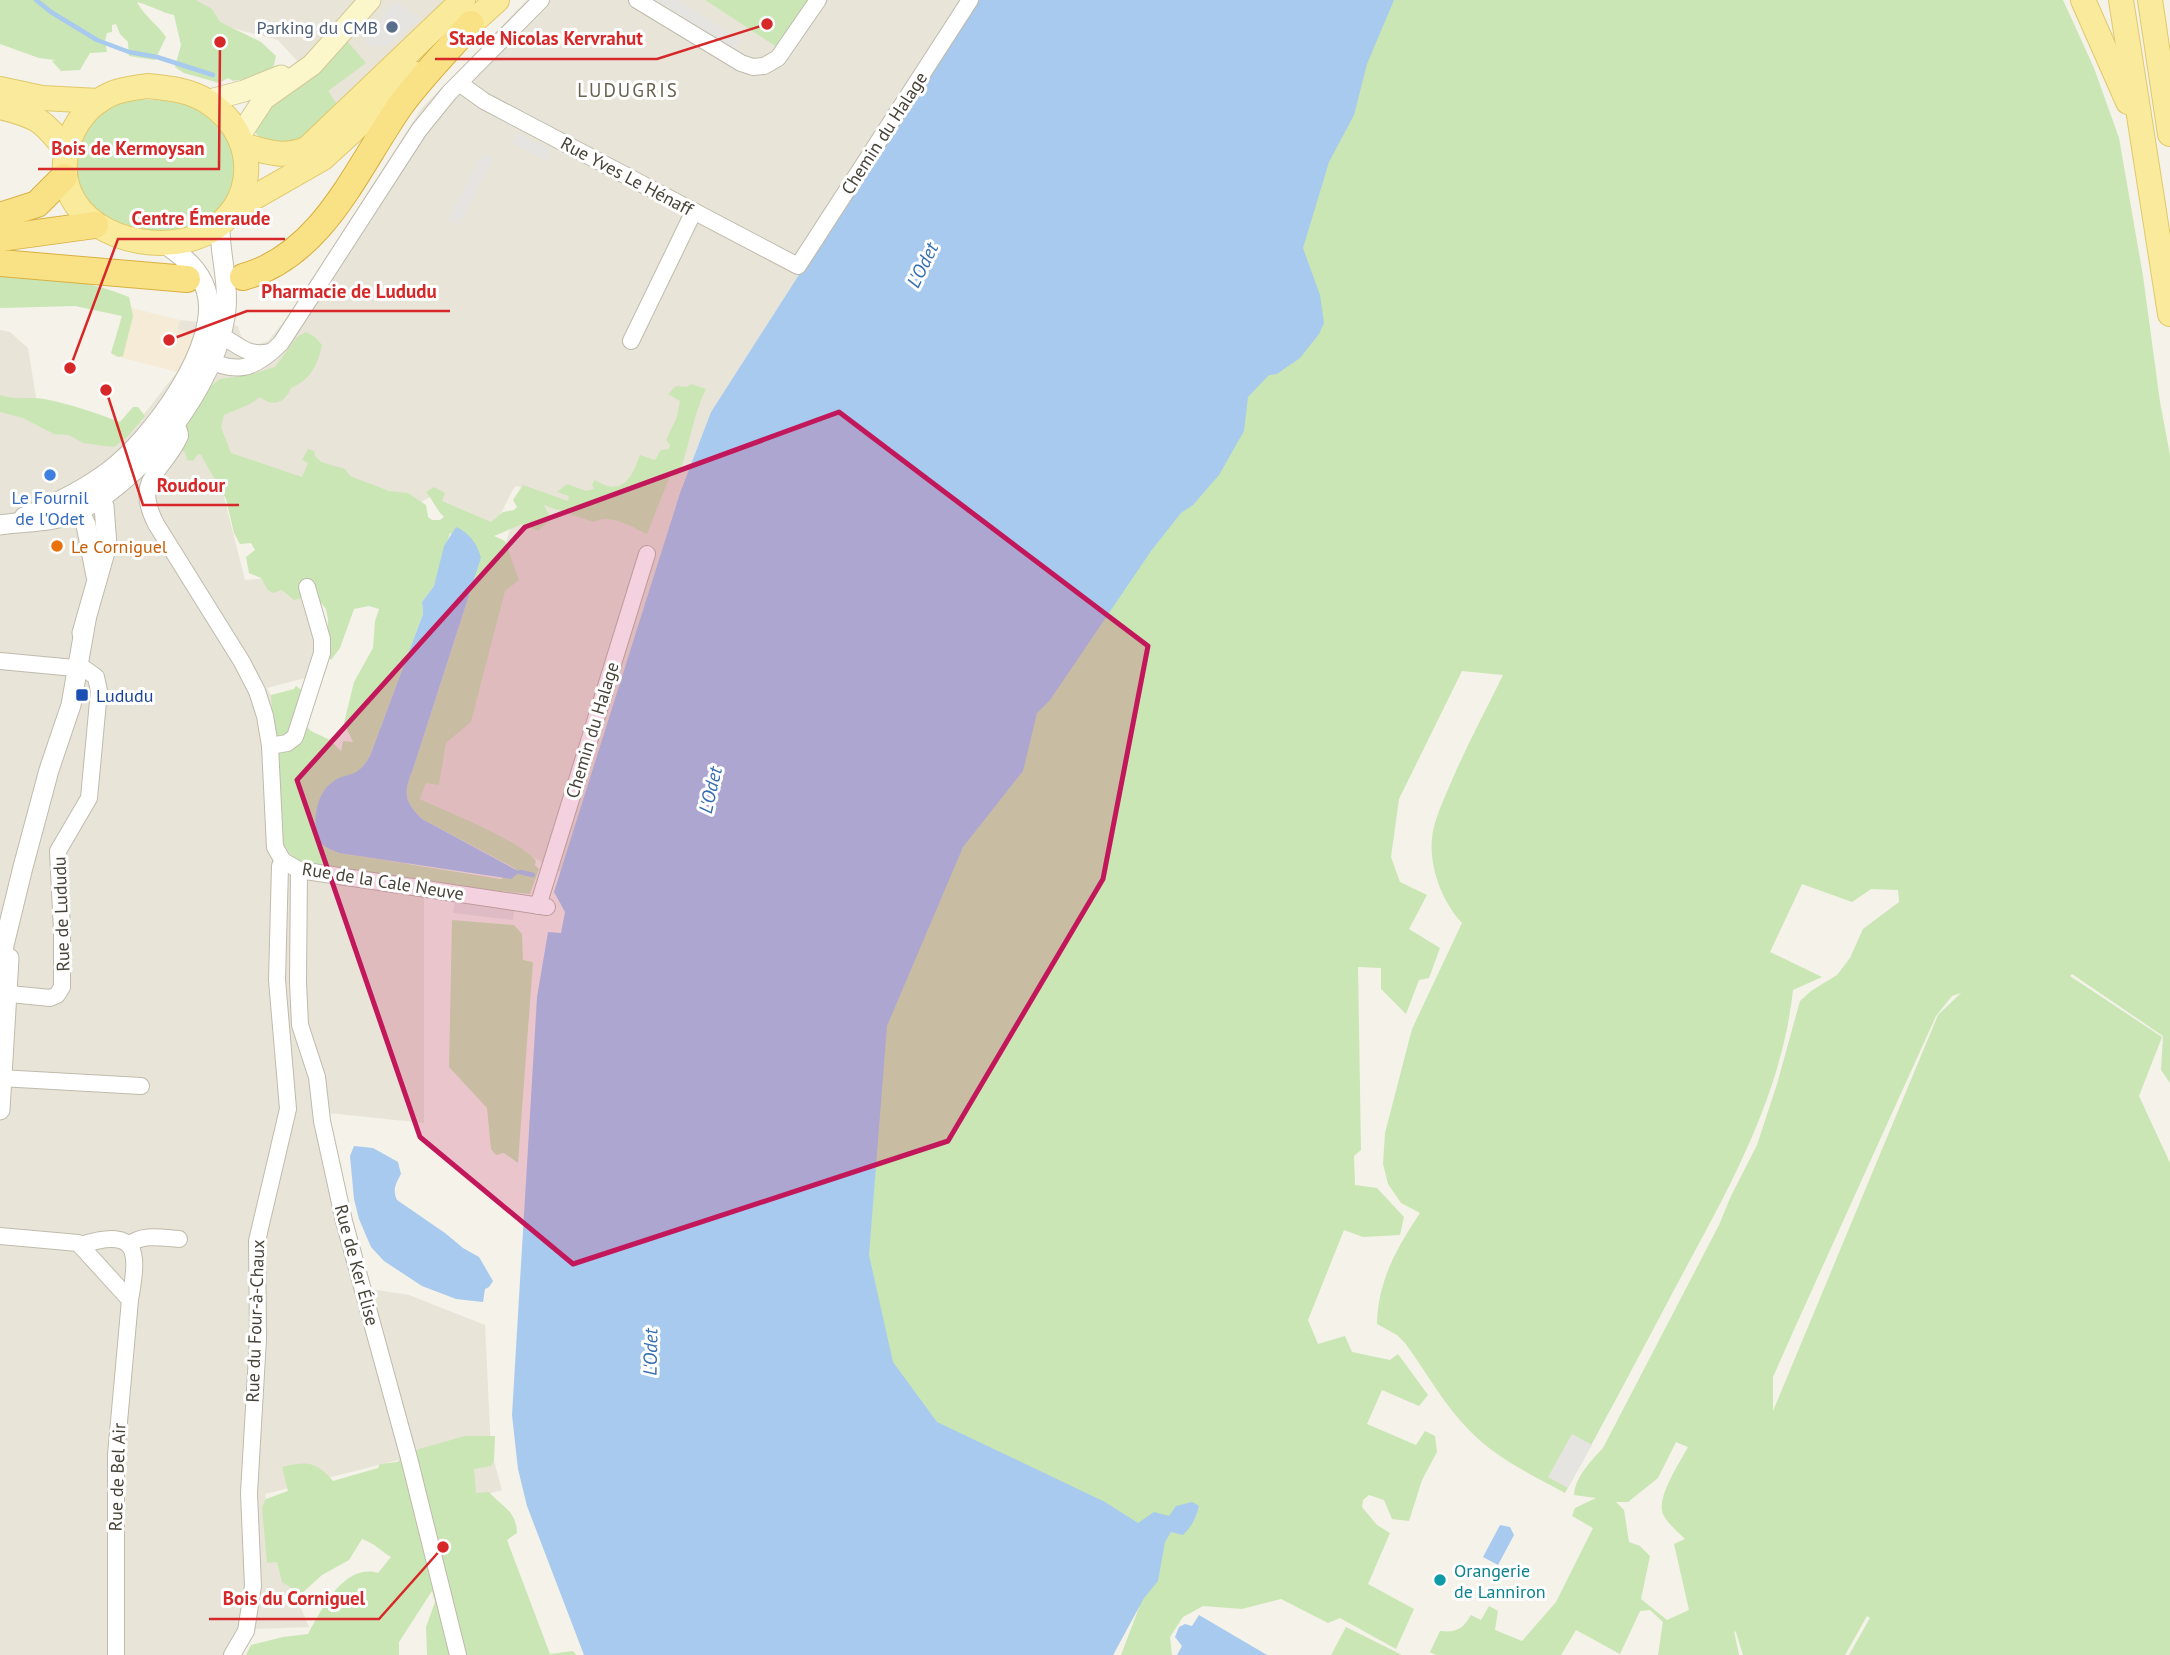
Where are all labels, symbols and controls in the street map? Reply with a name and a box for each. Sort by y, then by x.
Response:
place label: Parking du CMB [257,16,378,39]
marker: Parking du CMB [384,19,400,35]
callout: Stade Nicolas Kervrahut [435,19,657,59]
text: Stade Nicolas Kervrahut [449,26,643,50]
street label: Chemin du Halage [836,67,932,199]
district label: LUDUGRIS [577,78,679,102]
callout: Bois de Kermoysan [38,129,219,169]
street label: Rue Yves Le Hénaff [557,131,698,221]
text: Bois de Kermoysan [51,136,205,160]
callout: Centre Émeraude [118,199,285,239]
text: Centre Émeraude [132,206,270,230]
water label: L'Odet [901,238,944,291]
callout: Pharmacie de Lududu [247,271,450,311]
text: Pharmacie de Lududu [261,279,437,303]
callout: Roudour [143,465,239,505]
marker: Le Fournil de l'Odet [42,467,58,483]
text: Roudour [157,473,225,497]
place label: Le Fournil de l'Odet [12,486,89,530]
place label: Le Corniguel [71,535,168,558]
marker: Le Corniguel [49,538,65,554]
street label: Chemin du Halage [560,659,624,801]
place label: Lududu [96,684,153,707]
marker: Lududu [74,687,90,703]
water label: L'Odet [693,763,727,816]
street label: Rue de Lududu [47,856,75,972]
street label: Rue de la Cale Neuve [300,857,466,905]
street label: Rue de Ker Élise [330,1202,384,1328]
street label: Rue du Four-à-Chaux [241,1239,269,1403]
water label: L'Odet [638,1327,662,1376]
street label: Rue de Bel Air [104,1422,130,1532]
place label: Orangerie de Lanniron [1454,1559,1546,1603]
marker: Orangerie de Lanniron [1432,1572,1448,1588]
callout: Bois du Corniguel [209,1579,379,1619]
text: Bois du Corniguel [223,1586,366,1610]

